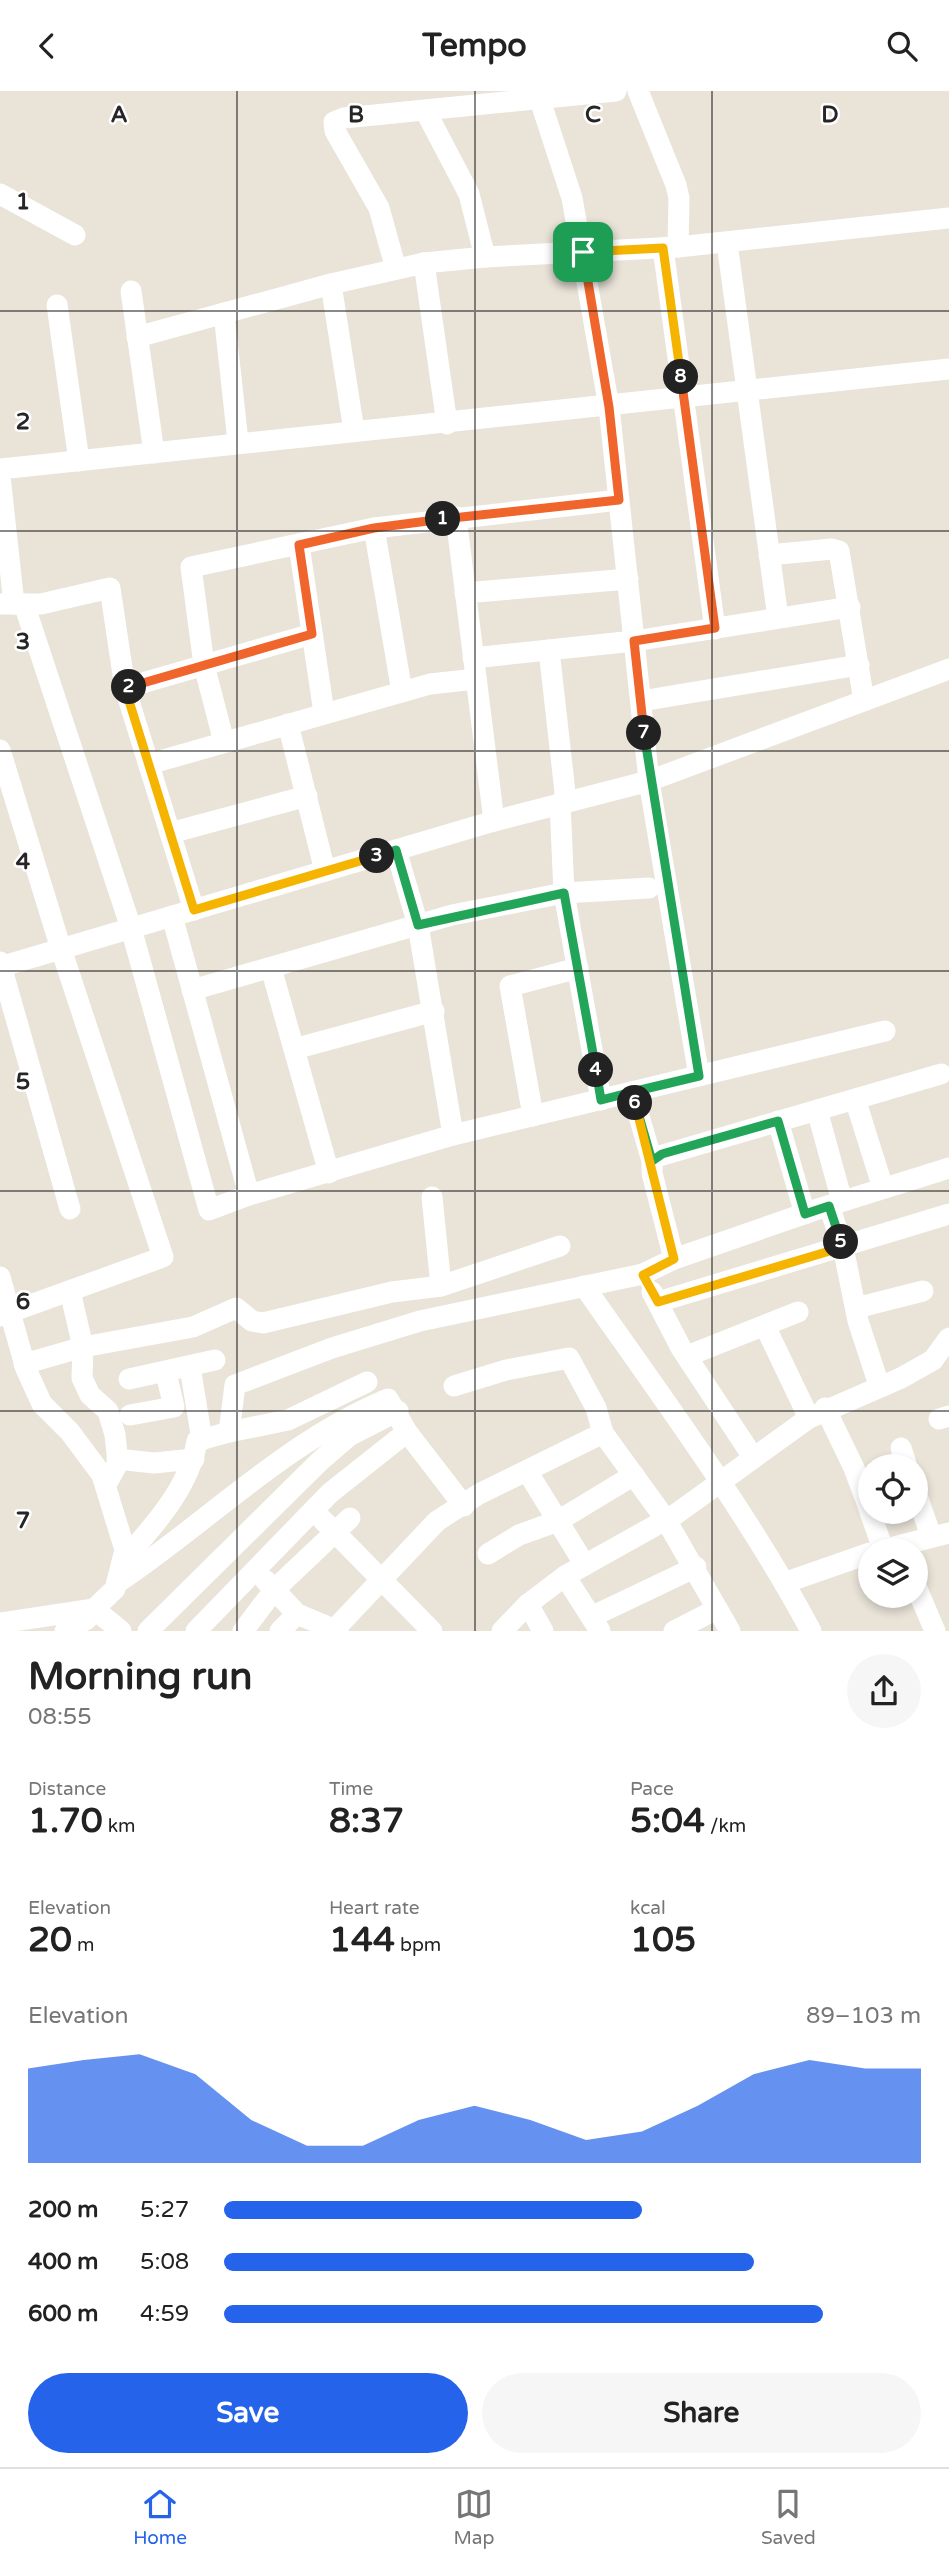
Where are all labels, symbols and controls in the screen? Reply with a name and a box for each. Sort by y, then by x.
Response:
icon: back [28,27,66,65]
text: Tempo [422,27,527,65]
icon: search [883,27,921,65]
text: A [110,101,128,129]
text: B [348,101,364,129]
text: C [585,101,601,129]
text: D [821,101,839,129]
text: 1 [16,188,30,216]
pin [553,222,613,282]
icon: arrive [564,233,602,271]
pin: 8 [664,359,698,395]
text: 8 [675,365,686,387]
text: 2 [16,408,30,436]
pin: 1 [426,501,460,537]
text: 1 [437,507,448,529]
text: 3 [16,628,30,656]
pin: 2 [111,669,146,705]
text: 2 [123,675,134,697]
pin: 7 [626,715,662,751]
text: 7 [638,721,649,743]
pin: 3 [360,839,394,873]
text: 3 [371,844,382,866]
text: 4 [16,848,31,876]
pin: 4 [578,1053,614,1087]
text: 4 [590,1058,601,1080]
text: 5 [16,1068,30,1096]
pin: 6 [618,1086,652,1121]
text: 6 [629,1091,640,1113]
pin: 5 [824,1225,858,1259]
text: 5 [835,1230,846,1252]
text: 6 [16,1288,30,1316]
map controls [858,1454,928,1608]
button: locate [858,1454,928,1524]
text: 7 [16,1507,30,1535]
button: layers [858,1538,928,1608]
text: Morning run [28,1654,252,1700]
button: share [847,1654,921,1728]
text: 08:55 [28,1703,92,1731]
text: Distance [28,1778,106,1800]
text: Time [329,1778,373,1800]
text: Pace [630,1778,674,1800]
text: 1.70 [28,1800,103,1842]
text: 8:37 [329,1800,404,1842]
text: 5:04 [630,1800,705,1842]
text: km [103,1815,135,1837]
text: /km [705,1815,746,1837]
text: Elevation [28,1897,111,1919]
text: Heart rate [329,1897,420,1919]
text: kcal [630,1897,666,1919]
text: 20 [28,1919,72,1961]
text: 144 [329,1919,395,1961]
text: 105 [630,1919,696,1961]
text: m [72,1934,94,1956]
text: bpm [395,1934,441,1956]
text: Elevation [28,2002,129,2030]
text: 89–103 m [806,2002,921,2030]
text: 200 m [28,2196,98,2224]
text: 5:27 [140,2196,189,2224]
text: 400 m [28,2248,98,2276]
text: 5:08 [140,2248,189,2276]
text: 600 m [28,2300,98,2328]
text: 4:59 [140,2300,189,2328]
button: Save [28,2373,468,2453]
button: Share [482,2373,921,2453]
tab: Home [133,2485,187,2549]
tab: Map [453,2485,494,2549]
tab: Saved [761,2485,816,2549]

